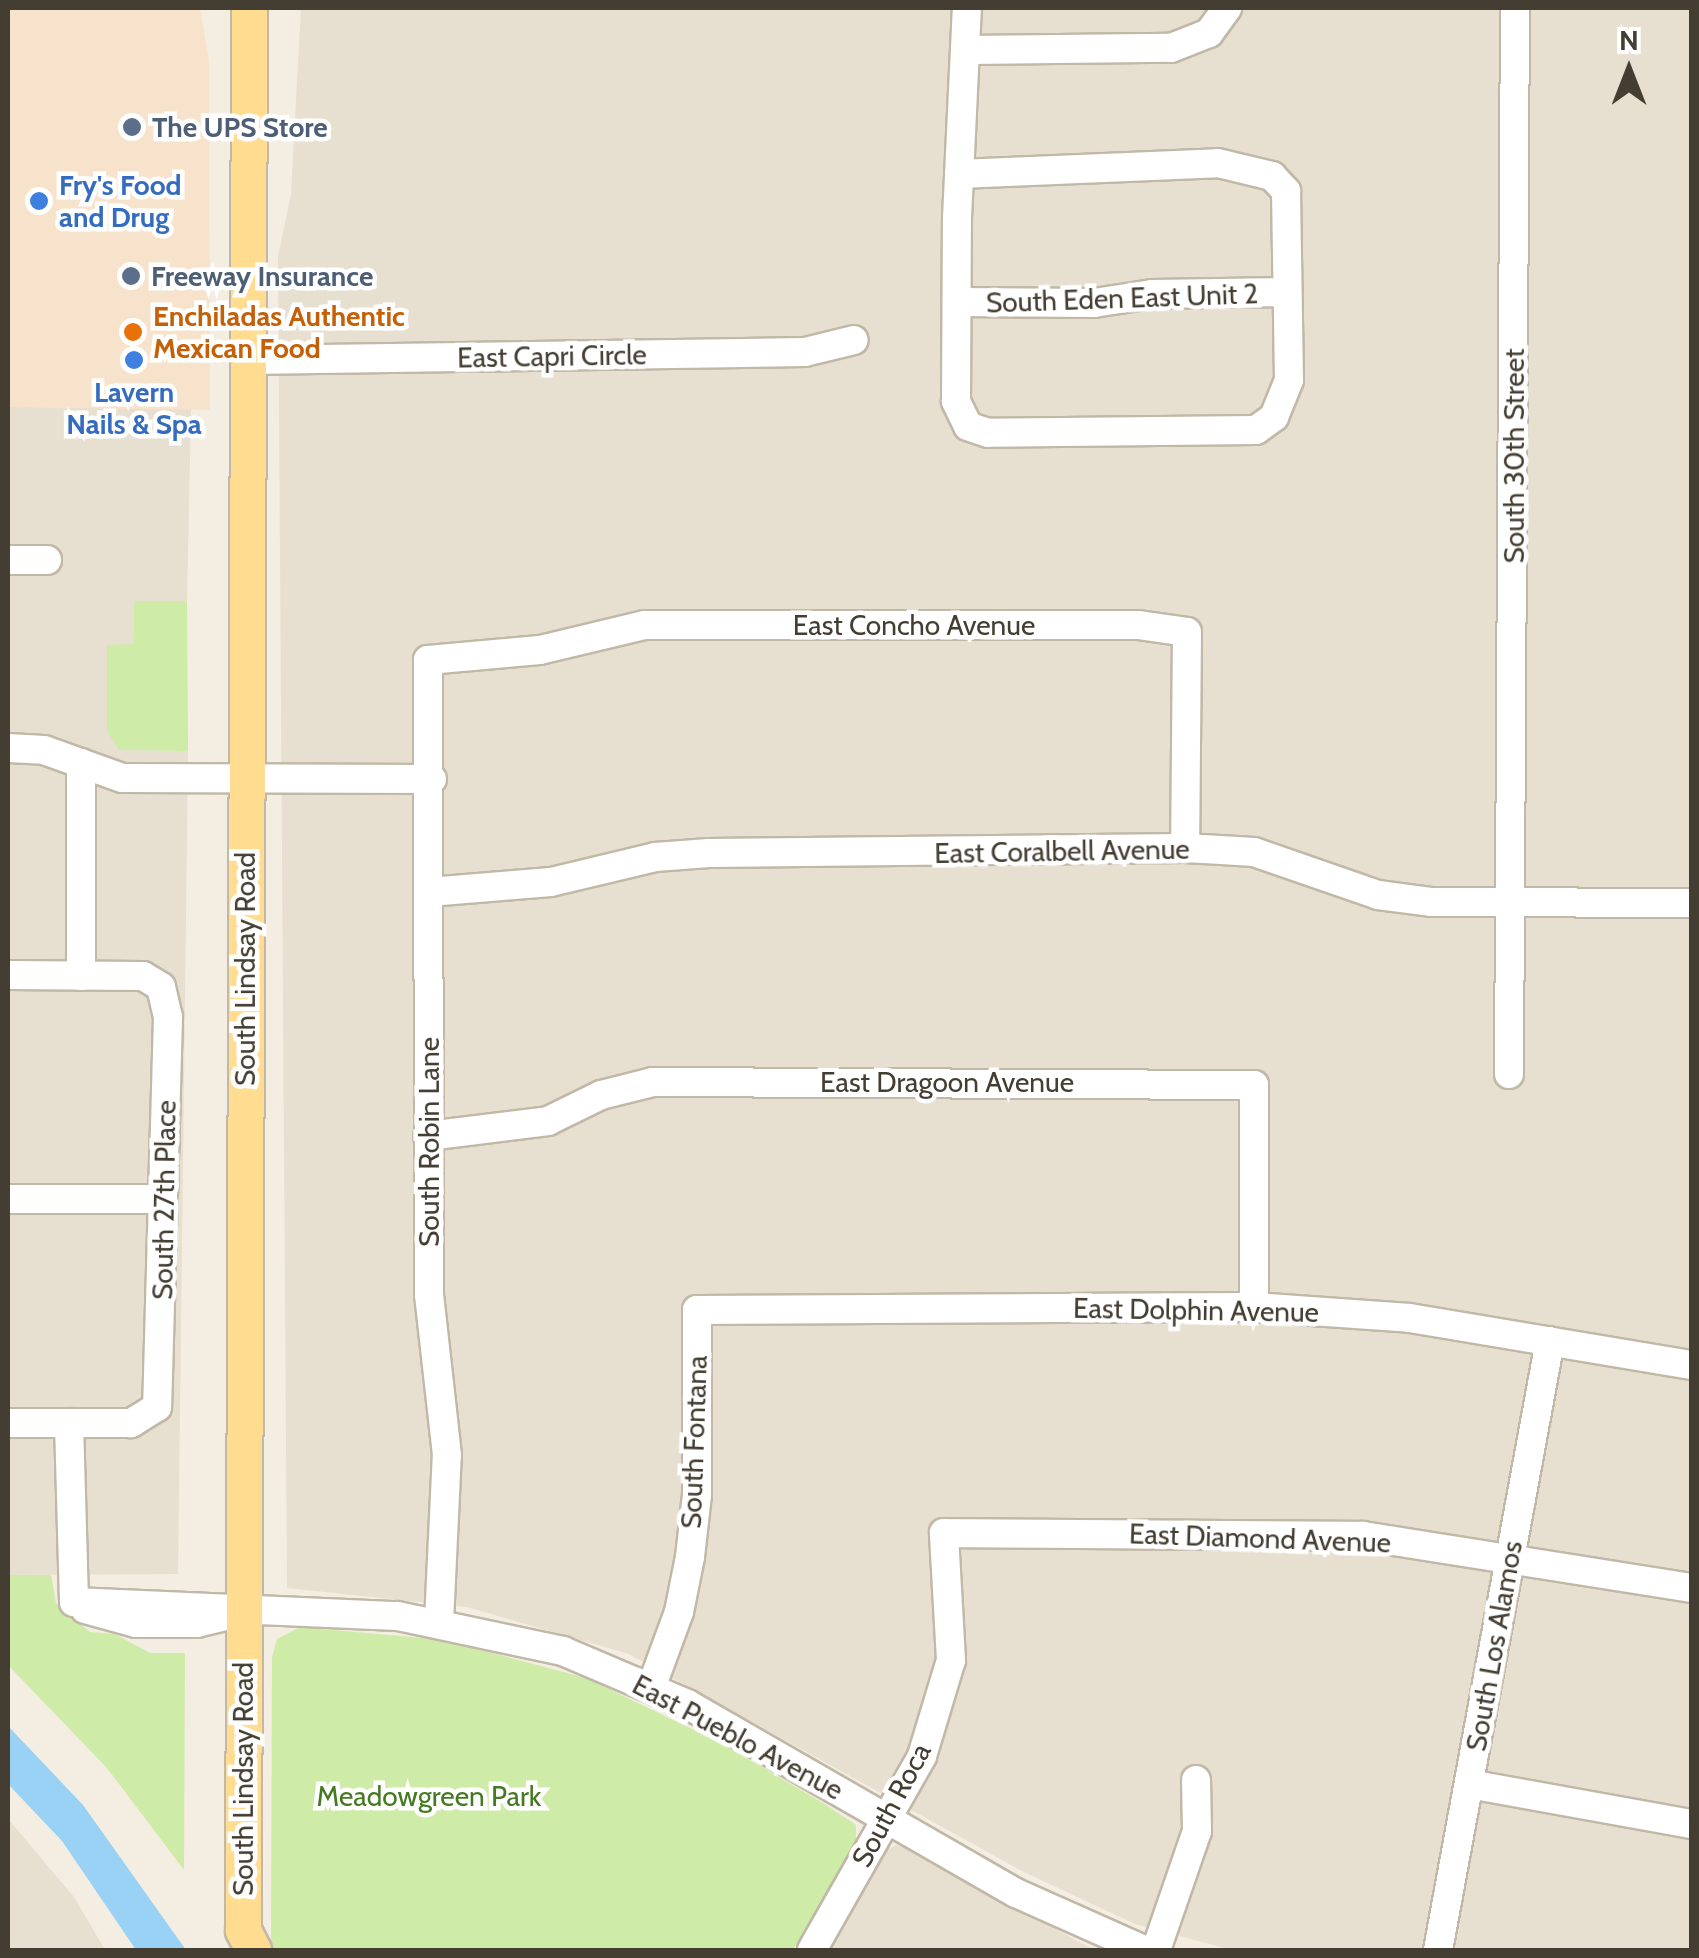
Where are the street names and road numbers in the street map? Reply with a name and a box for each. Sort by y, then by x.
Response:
street label: South Eden East Unit 2 [985,276,1259,320]
street label: East Capri Circle [457,338,647,374]
street label: South 30th Street [1497,349,1531,563]
street label: East Concho Avenue [793,608,1035,642]
street label: East Coralbell Avenue [934,832,1190,870]
street label: South Lindsay Road [228,852,262,1086]
street label: South Robin Lane [412,1037,446,1247]
street label: East Dragoon Avenue [820,1065,1074,1099]
street label: South 27th Place [145,1100,183,1300]
street label: East Dolphin Avenue [1073,1291,1319,1329]
street label: South Fontana [674,1355,714,1529]
street label: East Diamond Avenue [1128,1517,1392,1559]
street label: South Los Alamos [1459,1538,1529,1754]
street label: South Lindsay Road [226,1662,260,1896]
street label: East Pueblo Avenue [627,1667,849,1807]
street label: South Roca [844,1737,938,1873]

